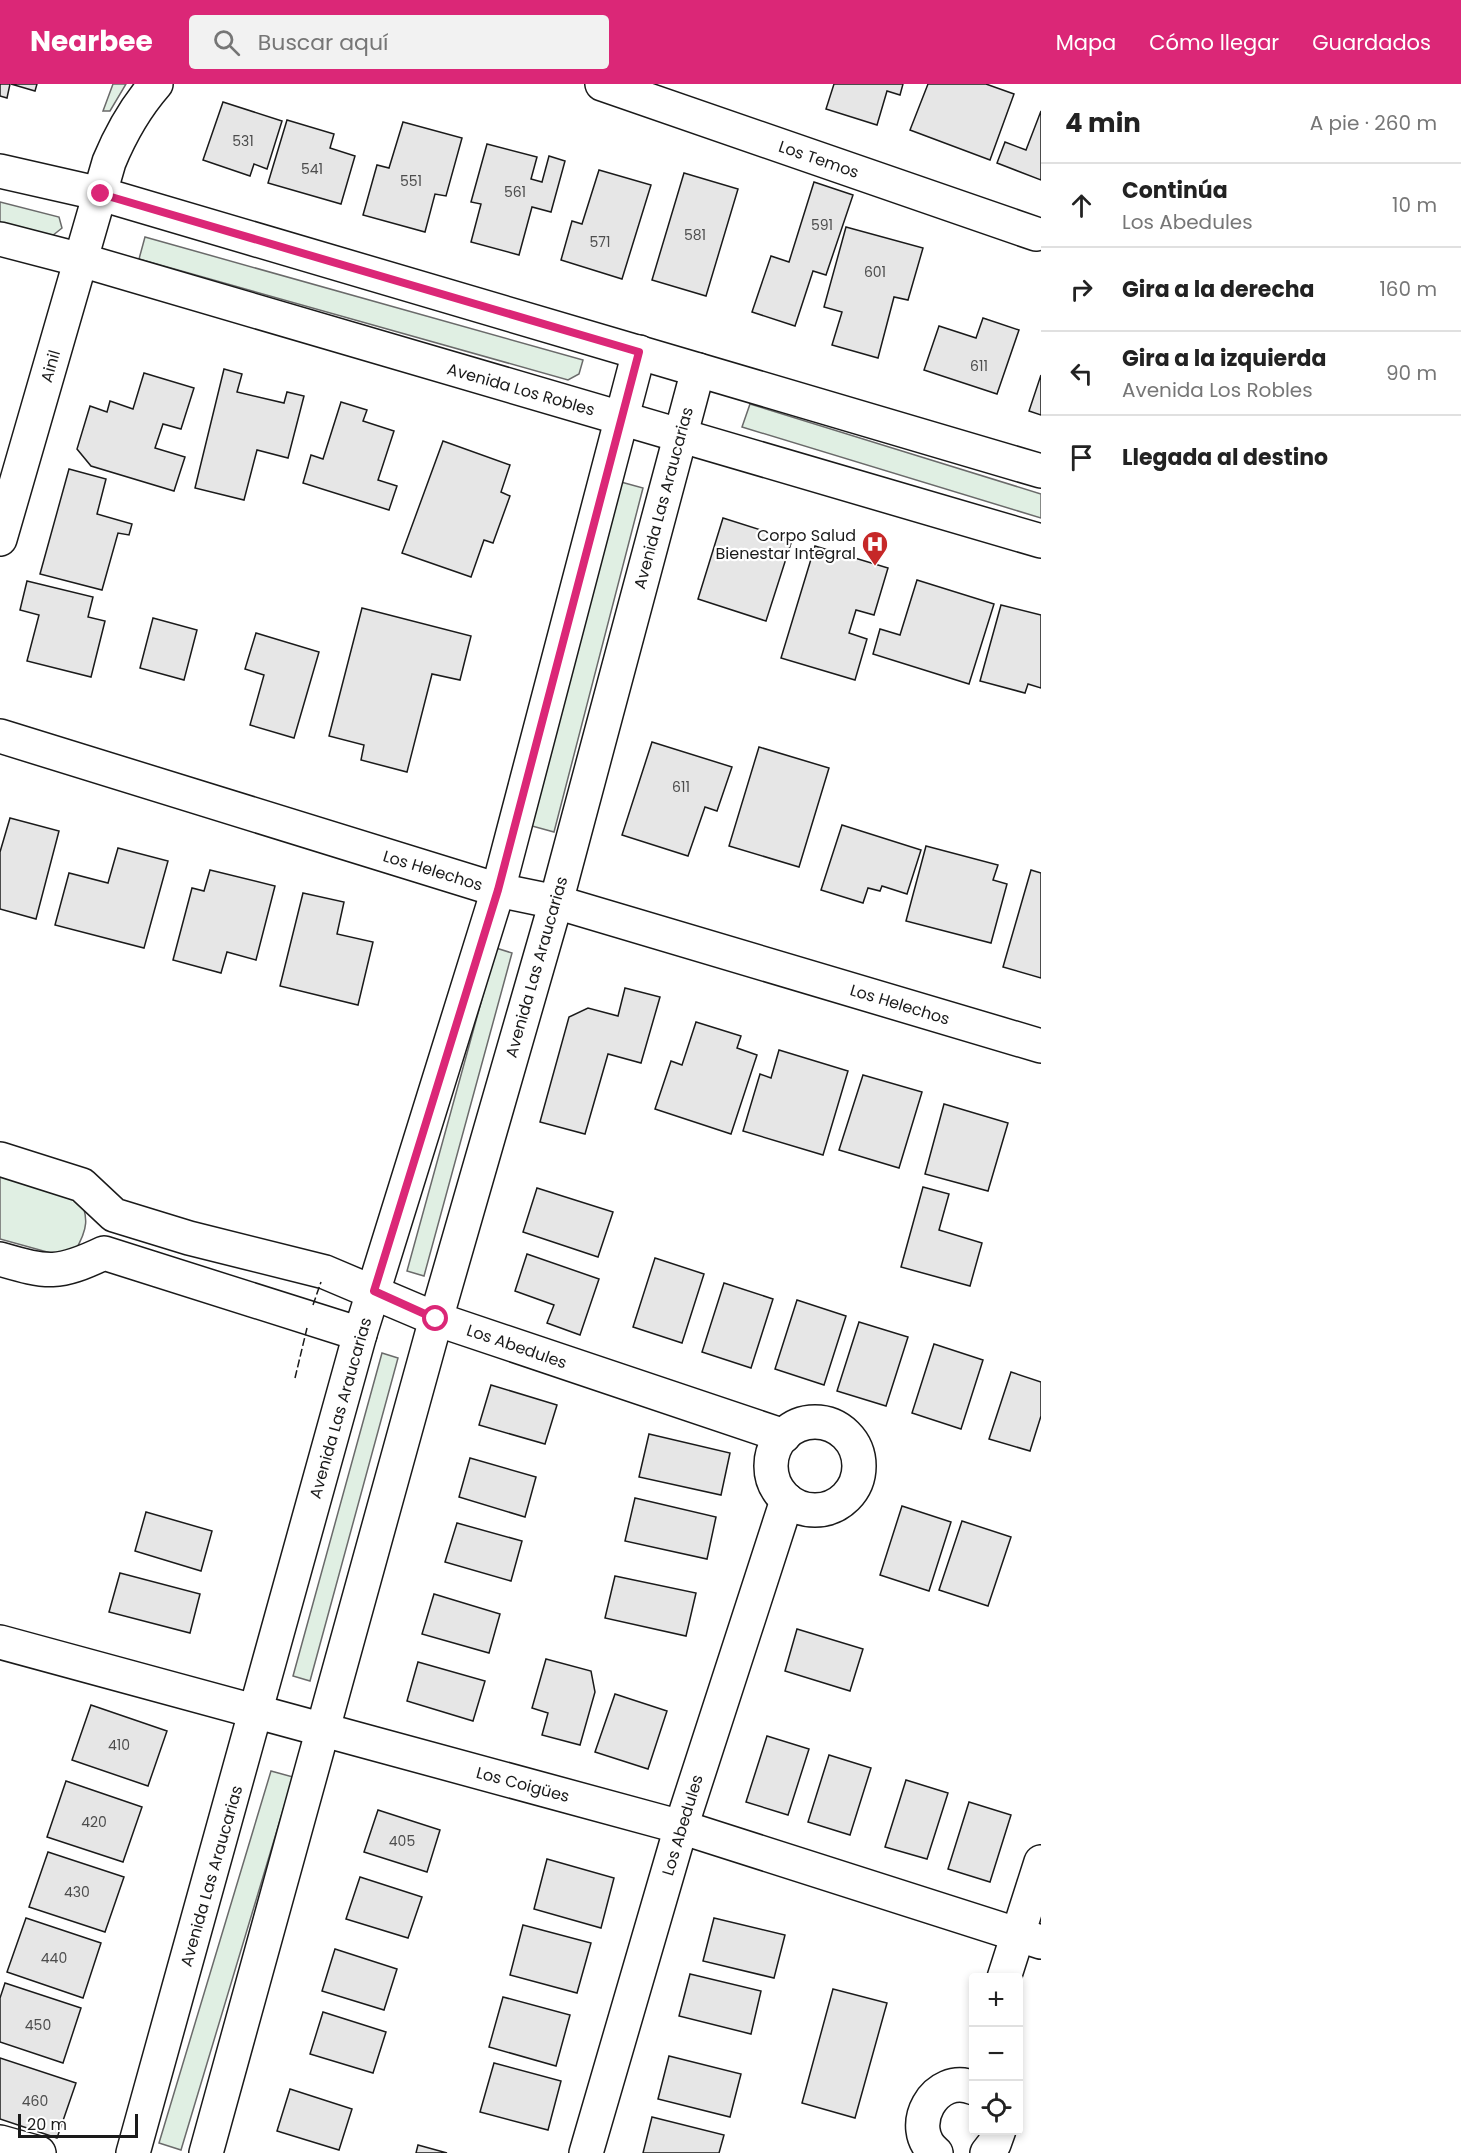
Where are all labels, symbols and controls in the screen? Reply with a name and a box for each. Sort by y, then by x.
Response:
search box [189,15,609,69]
text: Nearbee [30,22,153,61]
icon: search [210,26,243,59]
text: Buscar aquí [258,27,388,58]
text: Mapa [1056,28,1116,57]
text: Cómo llegar [1149,28,1279,57]
text: Guardados [1312,28,1431,57]
text: 4 min [1065,105,1141,141]
text: A pie · 260 m [1310,109,1437,137]
house number: 531 [232,131,254,151]
street label: Los Temos [776,135,862,184]
house number: 541 [301,159,323,179]
house number: 551 [400,171,422,191]
text: Continúa [1122,175,1228,206]
route end [87,180,113,206]
house number: 561 [504,182,526,202]
icon: ahead [1065,189,1098,222]
text: 10 m [1392,191,1437,219]
text: Los Abedules [1122,208,1253,236]
house number: 591 [811,215,833,235]
house number: 581 [684,225,706,245]
house number: 571 [590,232,610,252]
house number: 601 [864,262,886,282]
icon: right [1065,273,1098,306]
text: Gira a la derecha [1122,274,1315,305]
text: 160 m [1379,275,1437,303]
text: Gira a la izquierda [1122,343,1326,374]
street label: Ainil [35,347,66,385]
house number: 611 [970,356,988,376]
street label: Avenida Los Robles [444,357,597,422]
icon: left [1065,357,1098,390]
text: 90 m [1386,359,1437,387]
text: Avenida Los Robles [1122,376,1313,404]
street label: Avenida Las Araucarias [628,405,699,592]
icon: arrive [1065,441,1098,474]
text: Llegada al destino [1122,442,1328,473]
place label: Corpo Salud Bienestar Integral [715,524,856,565]
hospital icon: Corpo Salud Bienestar Integral [860,529,890,567]
house number: 611 [672,777,690,797]
street label: Los Helechos [380,844,486,897]
street label: Avenida Las Araucarias [500,874,573,1060]
street label: Los Helechos [847,978,953,1031]
route start [422,1305,448,1331]
street label: Avenida Las Araucarias [304,1315,377,1501]
street label: Los Abedules [464,1319,570,1374]
house number: 410 [108,1735,130,1755]
street label: Los Coigües [474,1761,572,1808]
street label: Los Abedules [656,1772,709,1879]
street label: Avenida Las Araucarias [175,1783,248,1969]
house number: 420 [81,1812,107,1832]
house number: 405 [389,1831,415,1851]
house number: 430 [64,1882,90,1902]
house number: 440 [41,1948,67,1968]
map controls [969,1973,1023,2135]
button: + [969,1973,1023,2027]
house number: 450 [25,2015,51,2035]
button: − [969,2027,1023,2081]
button: locate [969,2081,1023,2135]
house number: 460 [22,2091,48,2111]
scale bar [18,2111,138,2138]
text: 20 m [27,2113,67,2136]

